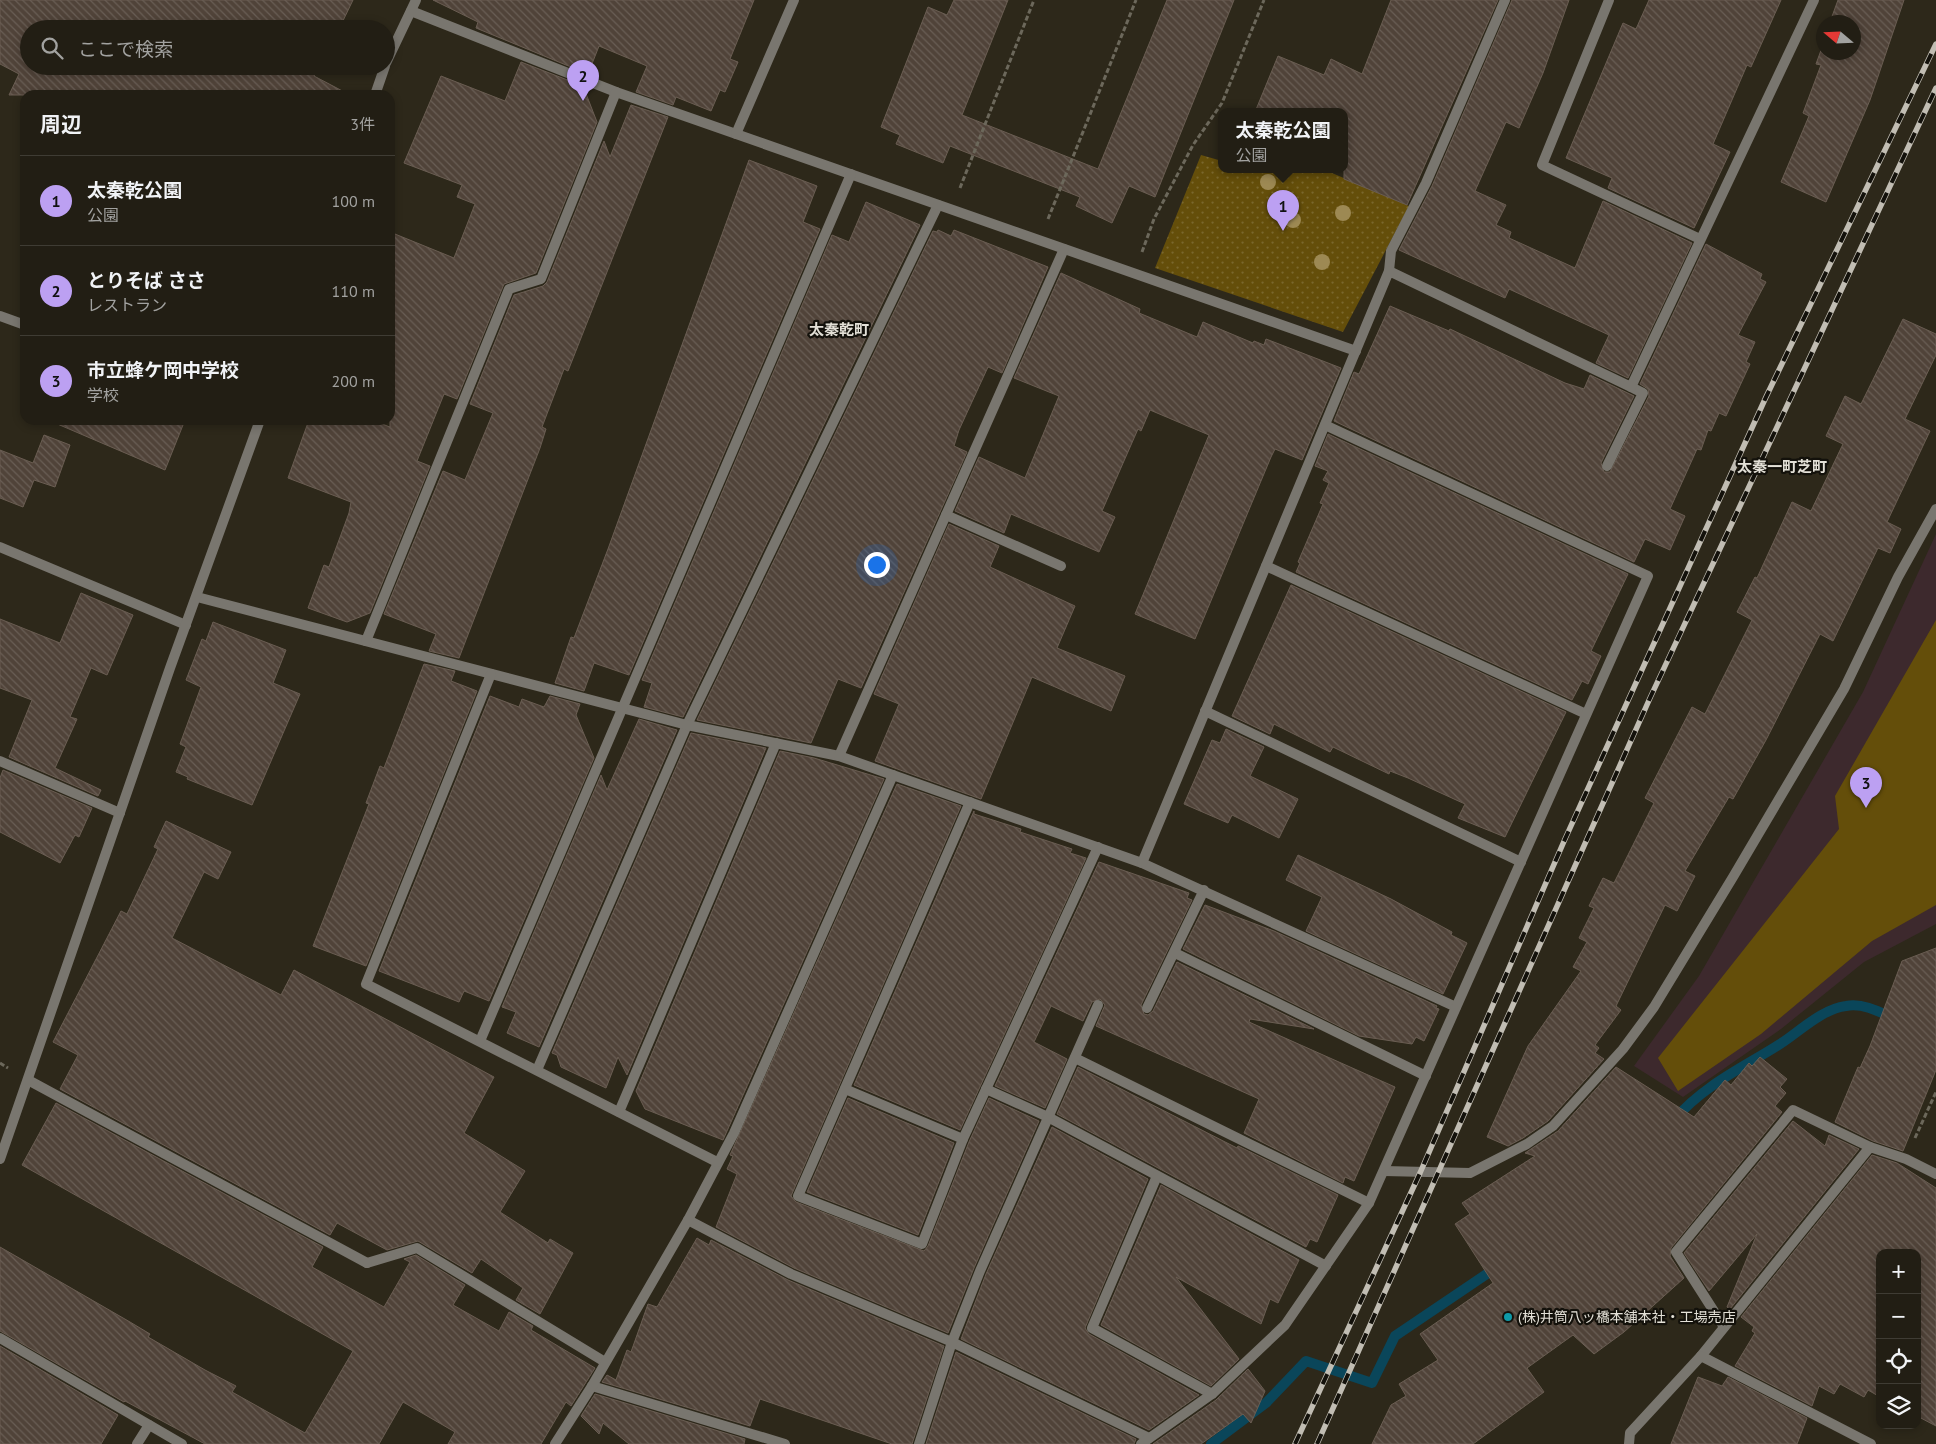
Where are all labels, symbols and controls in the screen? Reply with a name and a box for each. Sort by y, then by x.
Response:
north arrow [1816,15,1861,60]
search box [20,20,395,75]
icon: search [38,34,66,62]
text: ここで検索 [78,37,173,61]
pin: 2 [567,60,599,101]
popup [1218,108,1348,173]
text: 周辺 [40,111,82,138]
text: 3件 [350,114,375,134]
text: 太秦乾公園 [1235,118,1331,142]
text: 公園 [1235,145,1268,165]
text: 太秦乾公園 [87,178,182,202]
pin: 1 [1267,190,1299,231]
text: 1 [51,191,61,211]
text: 100 m [332,191,375,211]
text: 公園 [87,205,119,225]
text: とりそば ささ [87,268,206,292]
text: 2 [51,281,61,301]
text: 110 m [332,281,375,301]
text: レストラン [87,295,167,315]
district label: 太秦乾町 [809,320,869,339]
text: 市立蜂ケ岡中学校 [87,358,239,382]
text: 3 [51,371,61,391]
text: 200 m [332,371,375,391]
text: 学校 [87,385,119,405]
district label: 太秦一町芝町 [1737,457,1827,476]
your location [864,552,890,578]
pin: 3 [1850,767,1882,808]
map controls [1876,1249,1921,1429]
button: + [1876,1249,1921,1294]
button: − [1876,1294,1921,1339]
place label: (株)井筒八ッ橋本舗本社・工場売店 [1518,1308,1736,1326]
marker: (株)井筒八ッ橋本舗本社・工場売店 [1502,1311,1514,1323]
button: locate [1876,1339,1921,1384]
button: layers [1876,1384,1921,1429]

